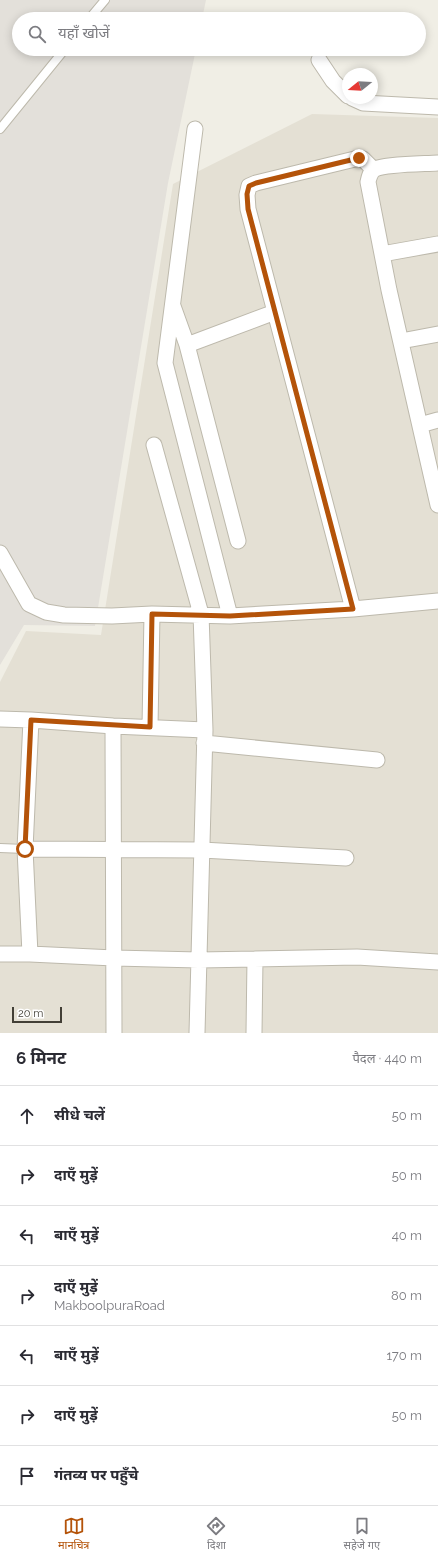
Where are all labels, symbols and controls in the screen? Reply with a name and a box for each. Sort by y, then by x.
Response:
search box [12,12,426,56]
icon: search [26,23,48,45]
text: यहाँ खोजें [58,24,110,42]
north arrow [342,68,378,104]
route end [350,149,368,167]
route start [16,840,34,858]
scale bar [12,1005,62,1024]
text: 20 m [18,1007,43,1020]
text: 6 मिनट [16,1048,66,1068]
text: पैदल · 440 m [352,1051,422,1066]
icon: ahead [16,1105,38,1127]
text: सीधे चलें [54,1106,105,1124]
text: 50 m [392,1108,422,1123]
icon: right [16,1165,38,1187]
text: दाएँ मुड़ें [54,1166,98,1184]
text: 50 m [392,1168,422,1183]
icon: left [16,1225,38,1247]
text: बाएँ मुड़ें [54,1226,99,1244]
text: 40 m [392,1228,422,1243]
text: दाएँ मुड़ें [54,1278,98,1296]
icon: right [16,1285,38,1307]
text: 80 m [391,1288,422,1303]
text: MakboolpuraRoad [54,1298,165,1313]
icon: left [16,1345,38,1367]
text: बाएँ मुड़ें [54,1346,99,1364]
text: 170 m [386,1348,422,1363]
icon: right [16,1405,38,1427]
text: दाएँ मुड़ें [54,1406,98,1424]
text: 50 m [392,1408,422,1423]
icon: arrive [16,1465,38,1487]
text: गंतव्य पर पहुँचे [54,1466,138,1484]
tab: मानचित्र [58,1515,89,1553]
tab: दिशा [205,1515,227,1553]
tab: सहेजे गए [343,1515,380,1553]

